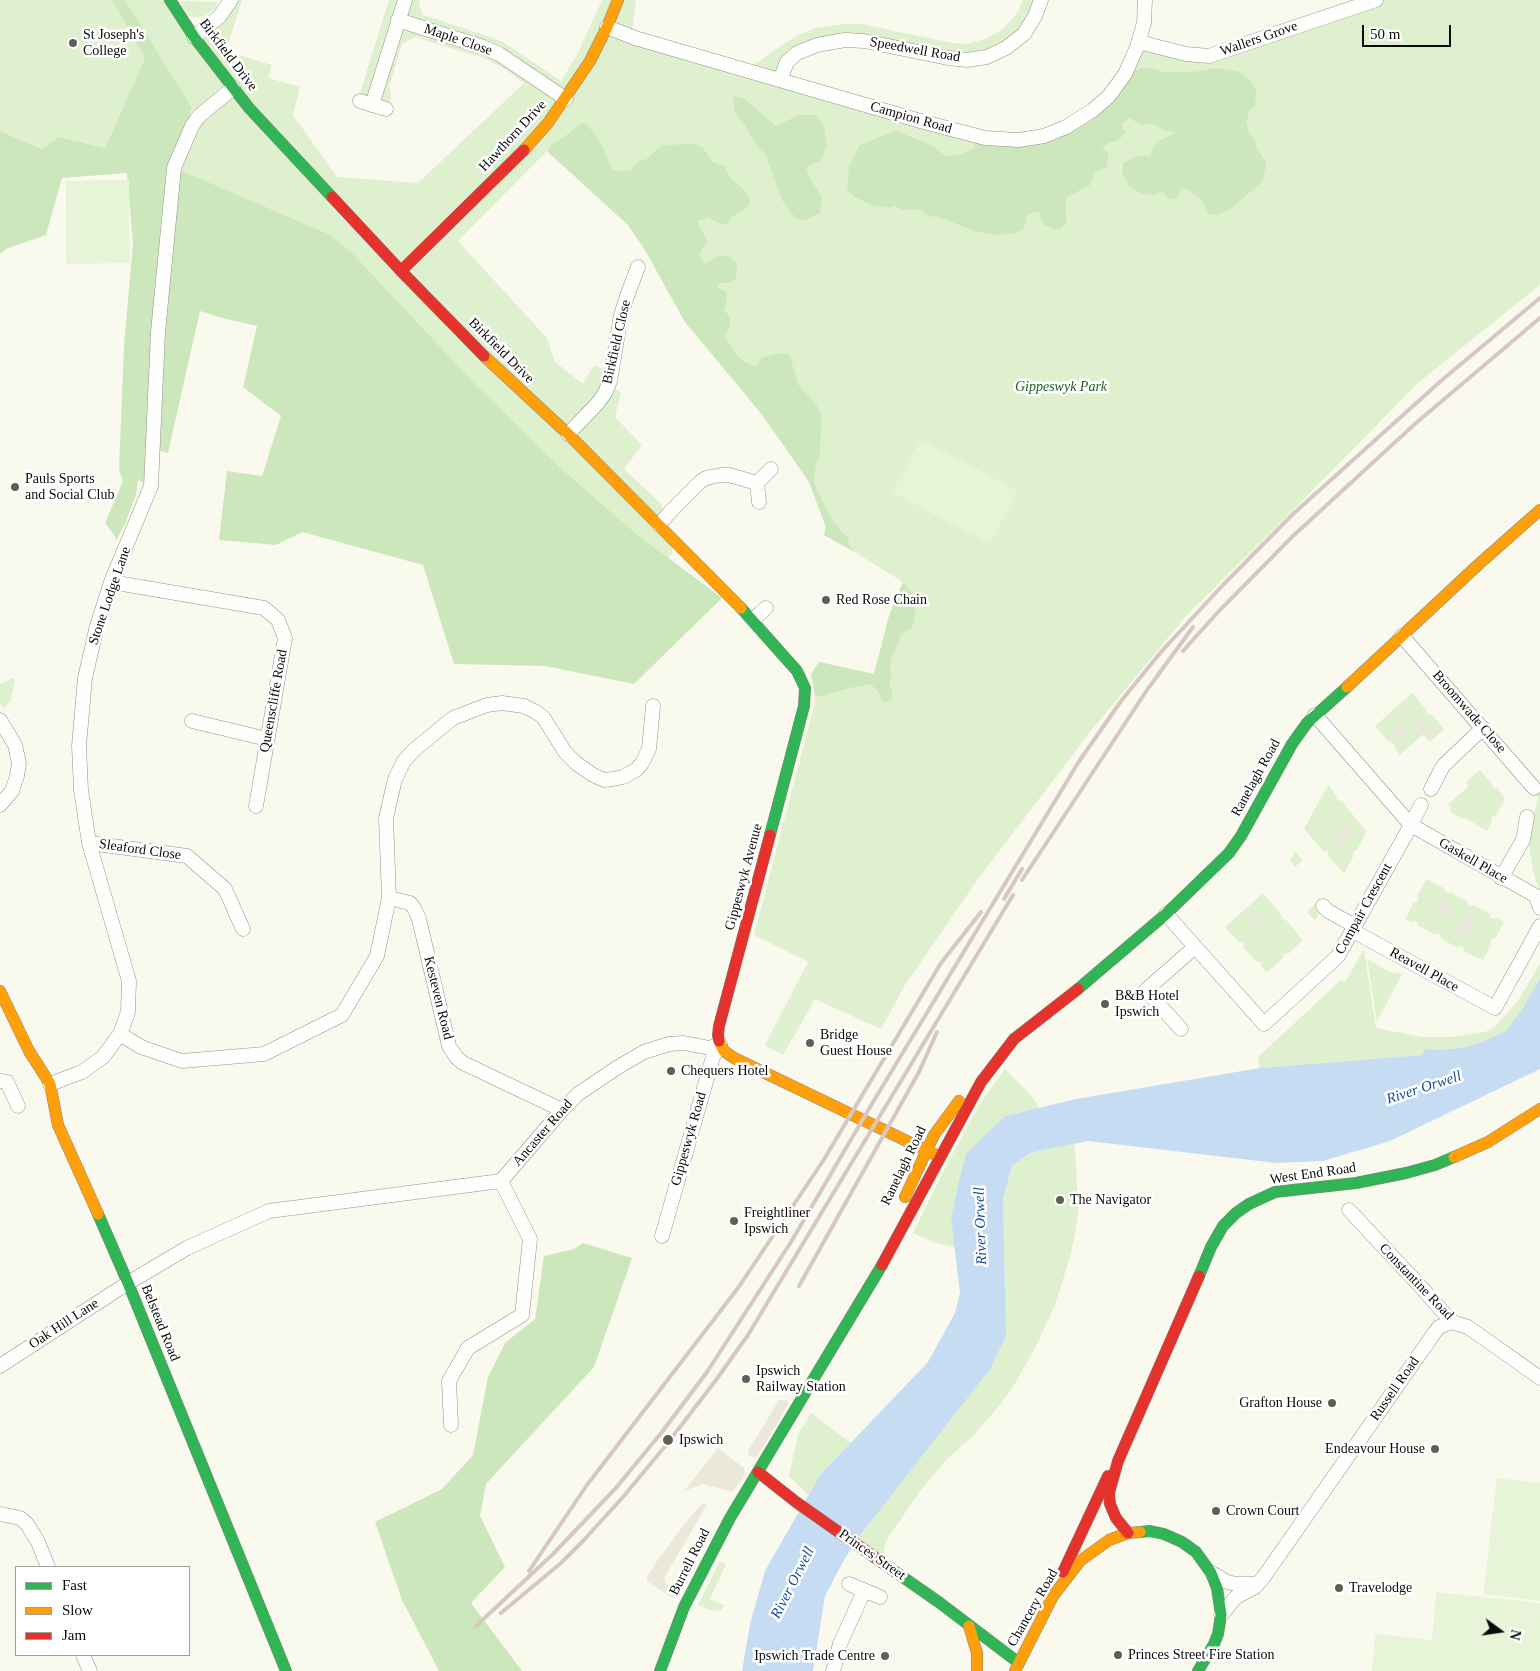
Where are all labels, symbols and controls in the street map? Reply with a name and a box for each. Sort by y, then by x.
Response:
scale bar [1365,15,1454,47]
street label: Birkfield Drive [195,16,261,94]
street label: Wallers Grove [1218,18,1300,60]
street label: Maple Close [422,20,494,60]
text: 50 m [1370,26,1400,42]
place label: St Joseph's College [83,27,144,59]
street label: Speedwell Road [869,34,961,66]
marker: St Joseph's College [67,37,79,49]
street label: Hawthorn Drive [476,97,550,175]
street label: Campion Road [868,98,954,138]
street label: Birkfield Close [599,298,635,386]
street label: Birkfield Drive [465,315,537,387]
park label: Gippeswyk Park [1015,379,1107,395]
place label: Pauls Sports and Social Club [25,471,114,504]
marker: Pauls Sports and Social Club [9,481,21,493]
street label: Stone Lodge Lane [85,545,135,647]
place label: Red Rose Chain [836,592,927,608]
marker: Red Rose Chain [820,594,832,606]
street label: Queenscliffe Road [257,648,291,754]
street label: Broomwade Close [1429,667,1509,757]
street label: Ranelagh Road [1228,736,1284,820]
street label: Gippeswyk Avenue [722,822,766,932]
street label: Gaskell Place [1436,835,1510,887]
street label: Sleaford Close [98,836,182,864]
street label: Compair Crescent [1332,861,1396,957]
street label: Reavell Place [1386,944,1462,996]
street label: Kesteven Road [420,955,456,1041]
place label: B&B Hotel Ipswich [1115,988,1179,1020]
marker: B&B Hotel Ipswich [1099,998,1111,1010]
place label: Bridge Guest House [820,1027,892,1060]
marker: Bridge Guest House [804,1037,816,1049]
place label: Chequers Hotel [681,1063,768,1079]
marker: Chequers Hotel [665,1065,677,1077]
water label: River Orwell [1384,1067,1464,1109]
street label: Gippeswyk Road [668,1090,710,1188]
street label: Ancaster Road [509,1096,577,1170]
street label: Ranelagh Road [878,1124,930,1208]
street label: West End Road [1269,1160,1357,1188]
water label: River Orwell [971,1187,991,1265]
place label: The Navigator [1070,1192,1151,1208]
marker: The Navigator [1054,1194,1066,1206]
place label: Freightliner Ipswich [744,1205,810,1238]
marker: Freightliner Ipswich [728,1215,740,1227]
street label: Constantine Road [1375,1240,1457,1324]
street label: Belstead Road [137,1282,183,1364]
street label: Oak Hill Lane [26,1295,102,1353]
street label: Russell Road [1367,1354,1423,1424]
place label: Ipswich Railway Station [756,1363,846,1395]
marker: Ipswich Railway Station [740,1373,752,1385]
place label: Grafton House [1239,1395,1322,1411]
marker: Grafton House [1326,1397,1338,1409]
place label: Ipswich [679,1432,723,1448]
marker: Ipswich [661,1433,675,1447]
place label: Endeavour House [1325,1441,1425,1457]
marker: Endeavour House [1429,1443,1441,1455]
place label: Crown Court [1226,1503,1300,1519]
marker: Crown Court [1210,1505,1222,1517]
street label: Burrell Road [666,1526,714,1598]
street label: Princes Street [835,1526,909,1584]
water label: River Orwell [767,1544,819,1622]
legend [15,1566,190,1656]
street label: Chancery Road [1004,1566,1062,1650]
text: Fast [62,1577,87,1593]
place label: Travelodge [1349,1580,1412,1596]
marker: Travelodge [1333,1582,1345,1594]
text: Slow [62,1602,93,1618]
north arrow [1475,1606,1525,1656]
text: Jam [62,1627,86,1643]
text: N [1507,1628,1524,1641]
place label: Princes Street Fire Station [1128,1647,1275,1663]
place label: Ipswich Trade Centre [754,1648,875,1664]
marker: Princes Street Fire Station [1112,1649,1124,1661]
marker: Ipswich Trade Centre [879,1650,891,1662]

